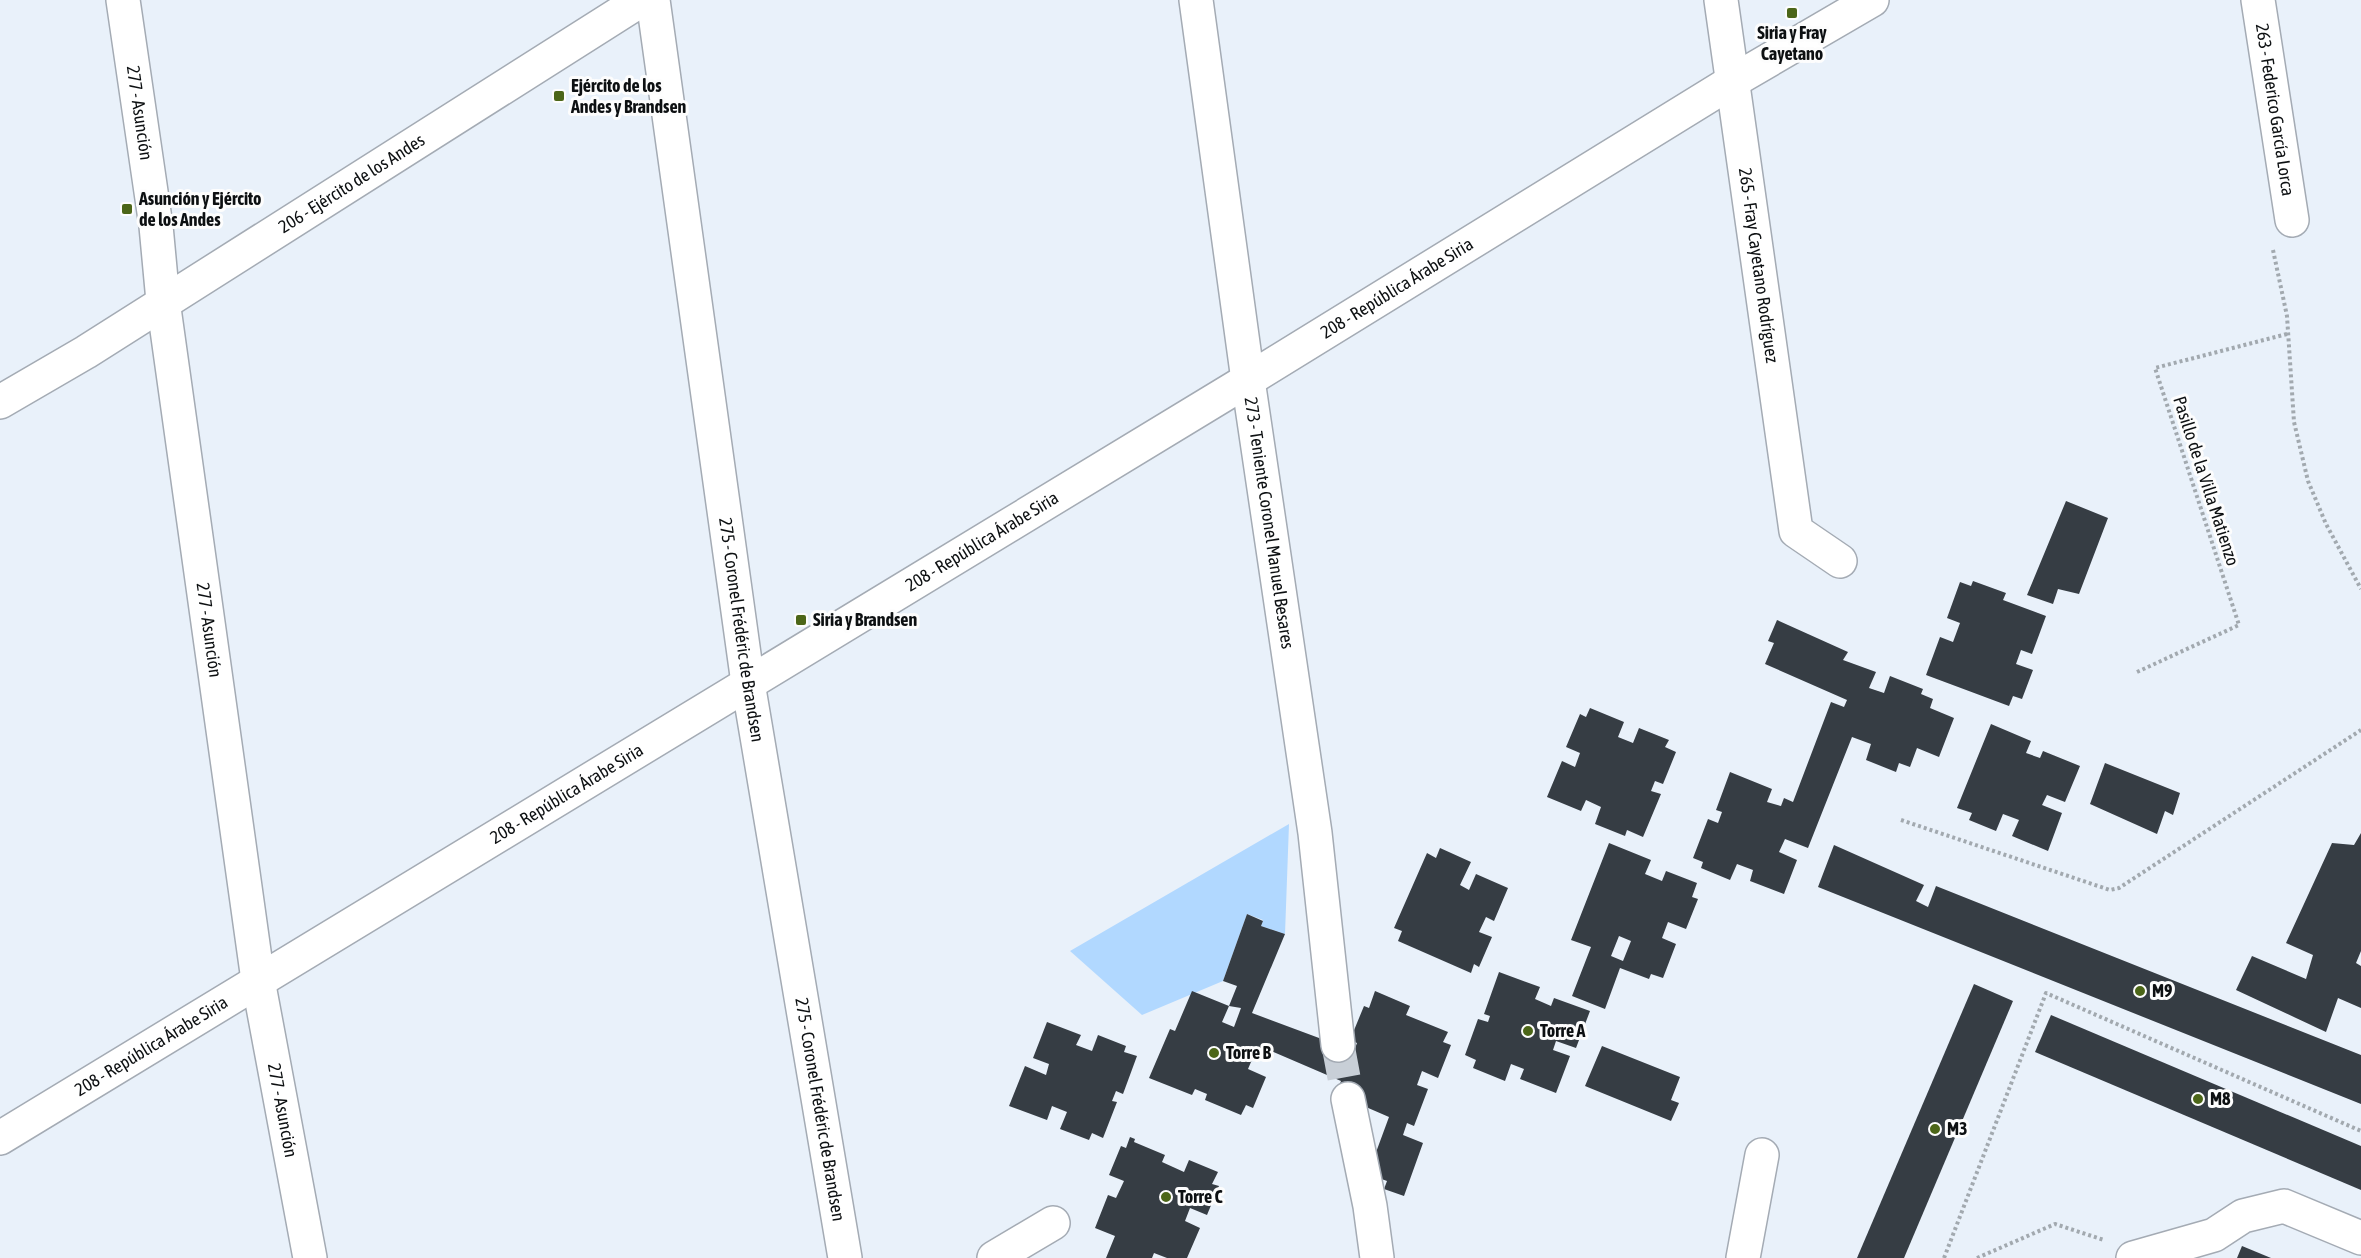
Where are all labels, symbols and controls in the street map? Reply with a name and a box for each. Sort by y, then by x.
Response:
marker: Siria y Fray Cayetano [1785,6,1799,20]
place label: Siria y Fray Cayetano [1757,22,1827,64]
street label: 263 - Federico García Lorca [2252,22,2299,197]
street label: 277 - Asunción [123,64,157,161]
place label: Ejército de los Andes y Brandsen [570,75,687,117]
marker: Ejército de los Andes y Brandsen [552,89,566,103]
street label: 206 - Ejército de los Andes [274,129,428,237]
street label: 265 - Fray Cayetano Rodríguez [1735,166,1783,365]
place label: Asunción y Ejército de los Andes [138,188,262,230]
marker: Asunción y Ejército de los Andes [120,202,134,216]
street label: 208 - República Árabe Siria [1317,233,1477,343]
street label: Pasillo de la Villa Matienzo [2169,393,2244,568]
street label: 273 - Teniente Coronel Manuel Besares [1241,395,1299,650]
street label: 208 - República Árabe Siria [901,487,1062,596]
street label: 275 - Coronel Frédéric de Brandsen [715,516,769,744]
street label: 277 - Asunción [193,581,227,679]
place label: Siria y Brandsen [813,609,918,630]
marker: Siria y Brandsen [794,613,808,627]
street label: 208 - República Árabe Siria [486,739,647,848]
place label: M9 [2152,980,2173,1001]
marker: M9 [2133,984,2147,998]
street label: 208 - República Árabe Siria [71,991,231,1100]
street label: 275 - Coronel Frédéric de Brandsen [791,996,850,1223]
place label: Torre A [1540,1020,1586,1041]
marker: Torre A [1521,1024,1535,1038]
place label: Torre B [1226,1042,1272,1063]
marker: Torre B [1207,1046,1221,1060]
street label: 277 - Asunción [264,1061,302,1159]
place label: M8 [2210,1088,2231,1109]
marker: M8 [2191,1092,2205,1106]
place label: M3 [1947,1118,1968,1139]
marker: M3 [1928,1122,1942,1136]
place label: Torre C [1178,1186,1223,1207]
marker: Torre C [1159,1190,1173,1204]

